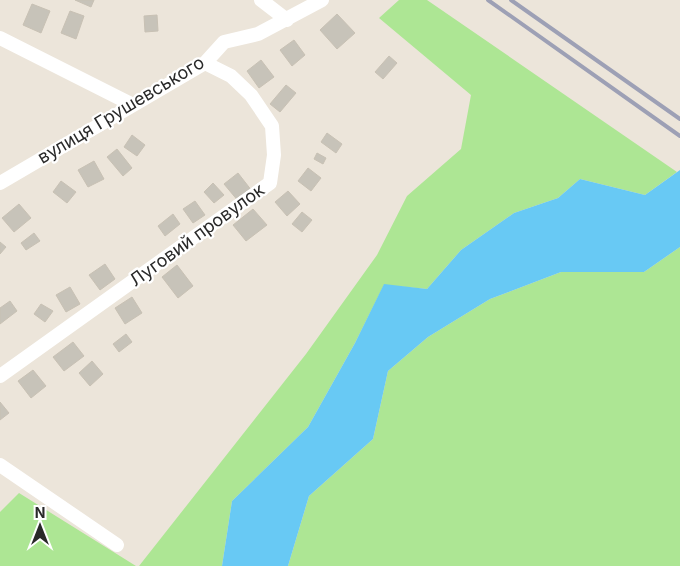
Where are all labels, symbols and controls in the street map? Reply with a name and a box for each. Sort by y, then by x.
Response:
street label: вулиця Грушевського [34,51,208,168]
street label: Луговий провулок [125,179,268,290]
north arrow [15,501,65,551]
text: N [35,504,45,521]

